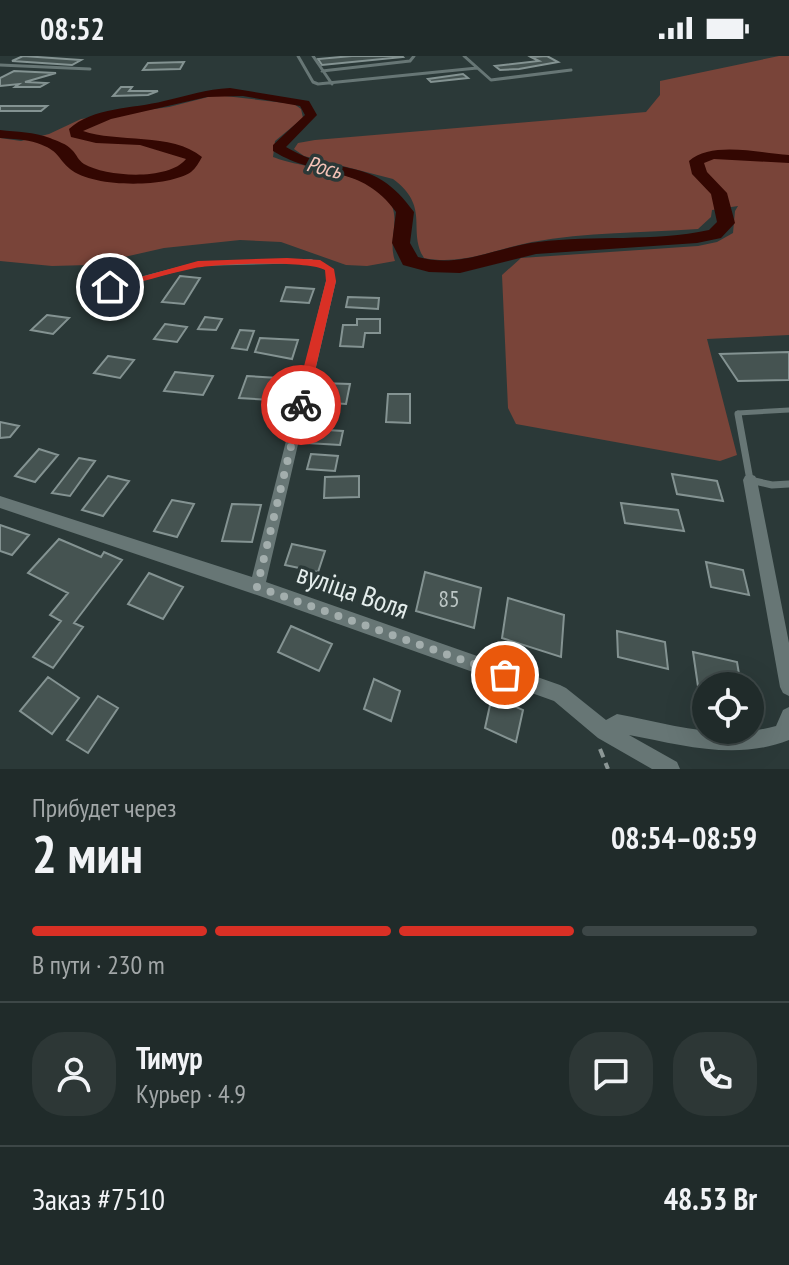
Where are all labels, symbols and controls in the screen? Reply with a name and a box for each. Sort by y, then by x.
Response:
text: 08:52 [40,9,105,48]
water label: Рось [304,149,345,185]
pin [76,253,144,321]
icon: home [88,265,132,309]
courier [261,365,341,445]
icon: bike [279,383,323,427]
street label: вуліца Воля [292,554,414,627]
house number: 85 [438,583,460,614]
pin [471,641,539,709]
icon: bag [483,653,527,697]
map controls [692,672,764,744]
button: locate [692,672,764,744]
text: Прибудет через [32,791,176,824]
text: 08:54–08:59 [611,818,757,857]
text: 2 мин [32,820,143,887]
text: В пути · 230 m [32,948,165,981]
button: person [32,1032,116,1116]
button: chat [569,1032,653,1116]
button: phone [673,1032,757,1116]
text: Тимур [136,1038,203,1077]
text: Курьер · 4.9 [136,1077,246,1110]
text: Заказ #7510 [32,1179,165,1218]
text: 48.53 Br [664,1179,757,1218]

